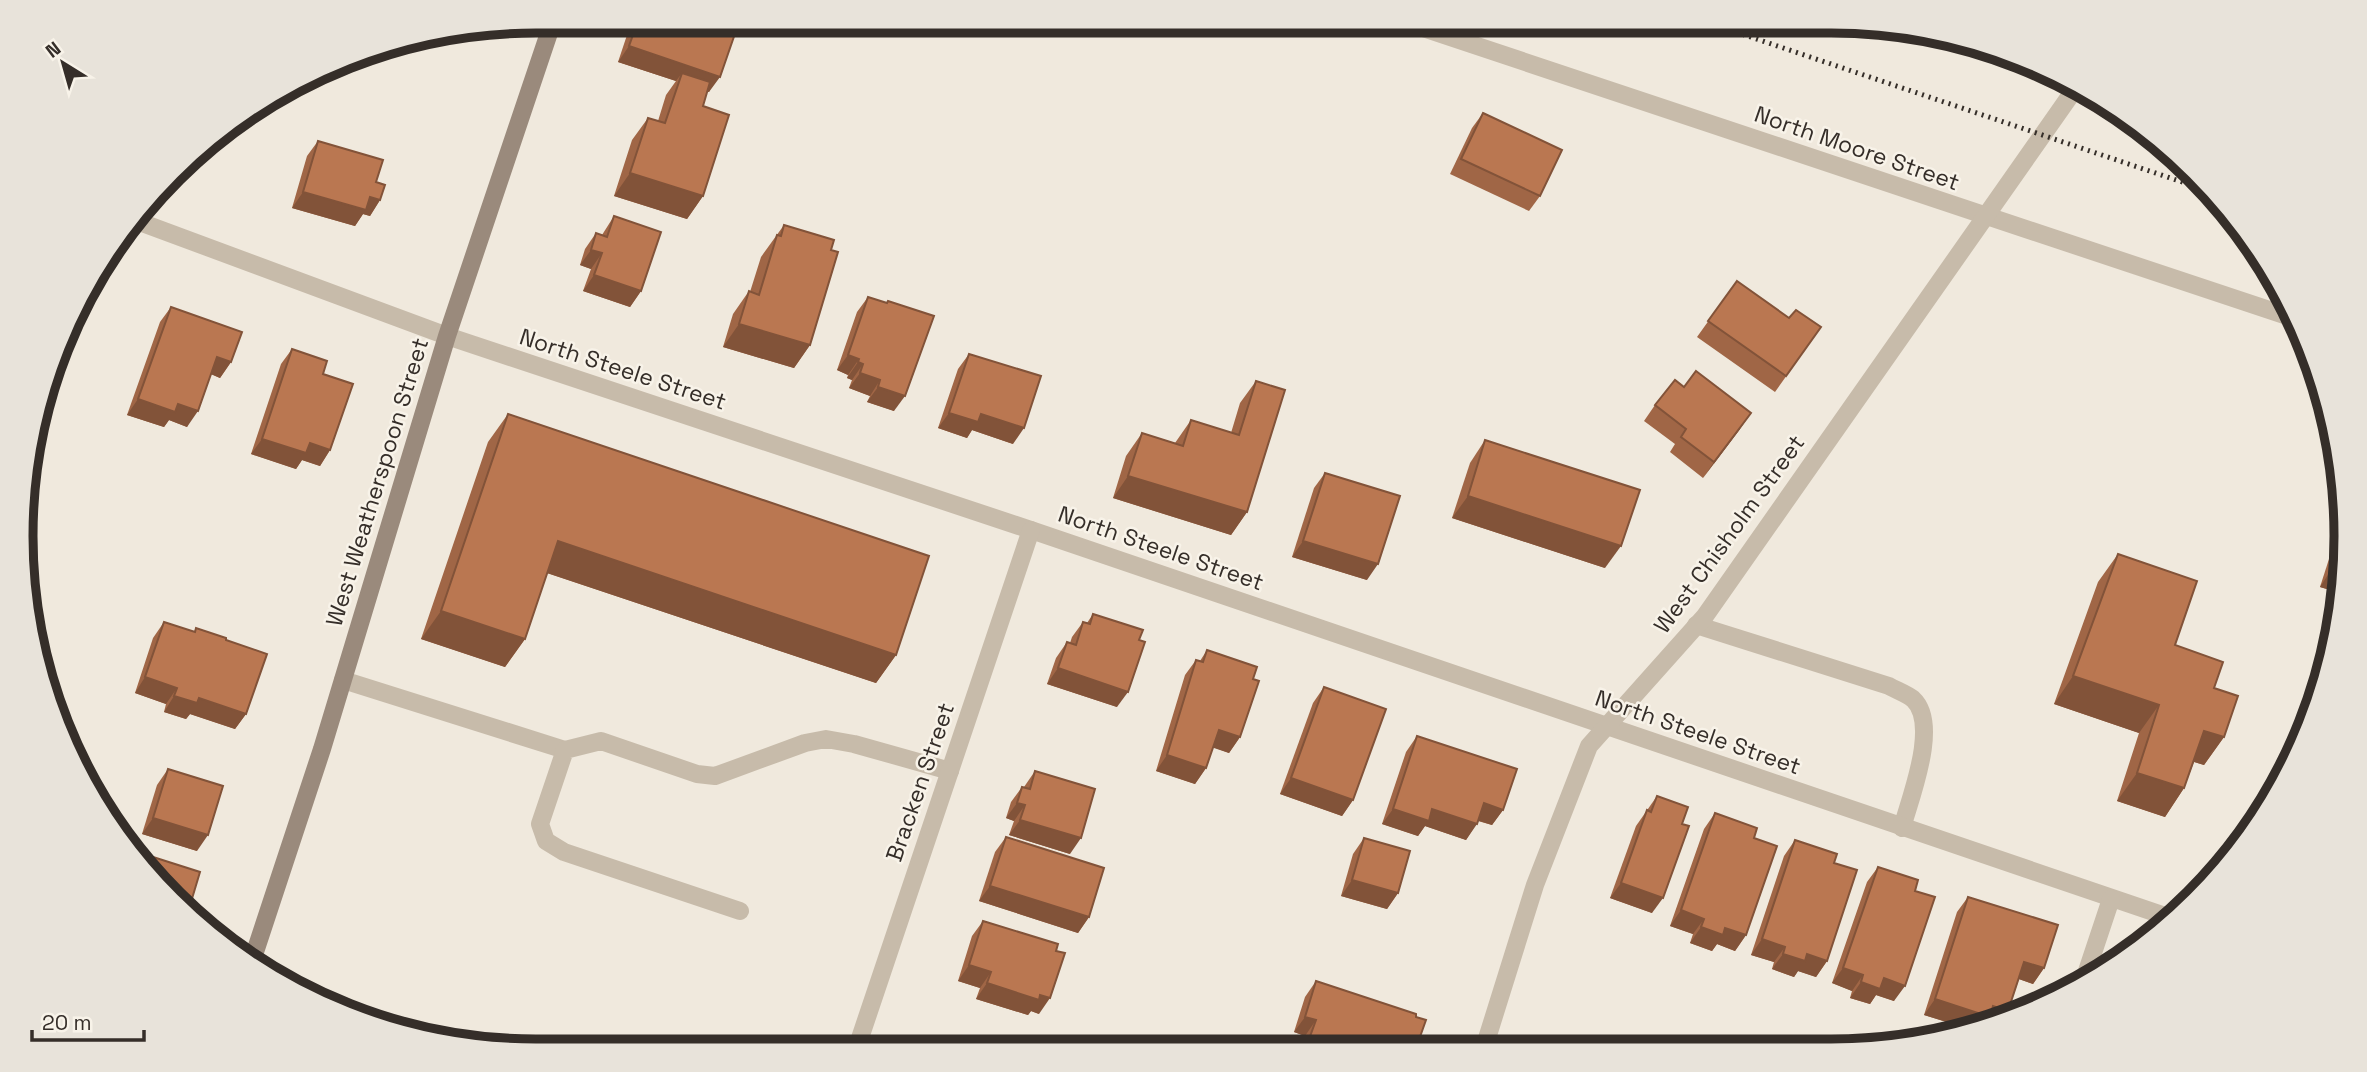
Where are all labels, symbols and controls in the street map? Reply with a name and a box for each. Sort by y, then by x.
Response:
north arrow [28,28,98,98]
text: N [40,36,66,64]
street label: North Moore Street [1750,99,1964,197]
street label: North Steele Street [516,321,730,417]
street label: West Weatherspoon Street [319,334,435,630]
street label: West Chisholm Street [1647,429,1811,639]
street label: North Steele Street [1054,499,1268,597]
street label: North Steele Street [1591,683,1805,781]
street label: Bracken Street [879,699,961,865]
scale bar [32,998,144,1042]
text: 20 m [42,1009,92,1036]

